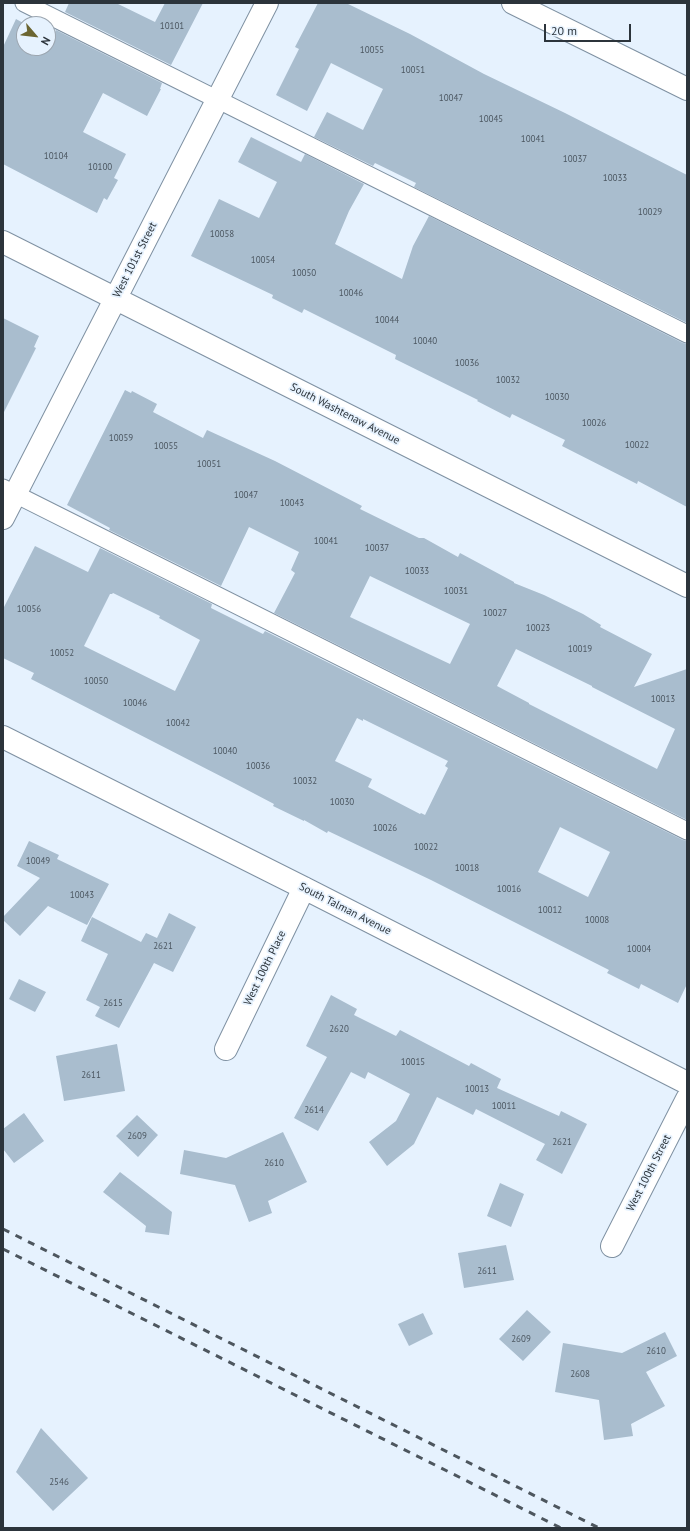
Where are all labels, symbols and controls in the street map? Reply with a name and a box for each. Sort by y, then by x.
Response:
north arrow [16,16,56,56]
scale bar [546,16,633,42]
house number: 10101 [160,21,184,31]
text: 20 m [551,23,577,38]
text: N [38,35,54,48]
house number: 10055 [360,45,384,55]
house number: 10051 [401,65,425,75]
house number: 10047 [439,93,463,103]
house number: 10045 [479,114,503,124]
house number: 10041 [521,134,545,144]
house number: 10104 [44,151,68,161]
house number: 10037 [563,154,587,164]
house number: 10100 [88,162,112,172]
house number: 10033 [603,173,627,183]
house number: 10029 [638,207,662,217]
street label: West 101st Street [110,220,160,300]
house number: 10058 [210,229,234,239]
house number: 10054 [251,255,275,265]
house number: 10050 [292,268,316,278]
house number: 10046 [339,288,363,298]
house number: 10044 [375,315,399,325]
house number: 10040 [413,336,437,346]
house number: 10036 [455,358,479,368]
house number: 10032 [496,375,520,385]
street label: South Washtenaw Avenue [288,381,402,447]
house number: 10030 [545,392,569,402]
house number: 10026 [582,418,606,428]
house number: 10059 [109,433,133,443]
house number: 10022 [625,440,649,450]
house number: 10055 [154,441,178,451]
house number: 10051 [197,459,221,469]
house number: 10047 [234,490,258,500]
house number: 10043 [280,498,304,508]
house number: 10041 [314,536,338,546]
house number: 10037 [365,543,389,553]
house number: 10033 [405,566,429,576]
house number: 10031 [444,586,468,596]
house number: 10056 [17,604,41,614]
house number: 10027 [483,608,507,618]
house number: 10023 [526,623,550,633]
house number: 10019 [568,644,592,654]
house number: 10052 [50,648,74,658]
house number: 10050 [84,676,108,686]
house number: 10013 [651,694,675,704]
house number: 10046 [123,698,147,708]
house number: 10042 [166,718,190,728]
house number: 10040 [213,746,237,756]
house number: 10036 [246,761,270,771]
house number: 10032 [293,776,317,786]
house number: 10030 [330,797,354,807]
house number: 10026 [373,823,397,833]
house number: 10022 [414,842,438,852]
house number: 10049 [26,856,50,866]
house number: 10018 [455,863,479,873]
street label: South Talman Avenue [297,880,393,938]
house number: 10016 [497,884,521,894]
house number: 10043 [70,890,94,900]
house number: 10012 [538,905,562,915]
house number: 10008 [585,915,609,925]
street label: West 100th Place [241,929,289,1007]
house number: 2621 [153,941,173,951]
house number: 10004 [627,944,651,954]
house number: 2615 [103,998,123,1008]
house number: 2620 [329,1024,349,1034]
house number: 10015 [401,1057,425,1067]
house number: 2611 [81,1070,101,1080]
house number: 10013 [465,1084,489,1094]
house number: 10011 [492,1101,516,1111]
house number: 2614 [304,1105,324,1115]
house number: 2609 [127,1131,147,1141]
street label: West 100th Street [624,1132,674,1214]
house number: 2621 [552,1137,572,1147]
house number: 2610 [264,1158,284,1168]
house number: 2611 [477,1266,497,1276]
house number: 2609 [511,1334,531,1344]
house number: 2610 [646,1346,666,1356]
house number: 2608 [570,1369,590,1379]
house number: 2546 [49,1477,69,1487]

